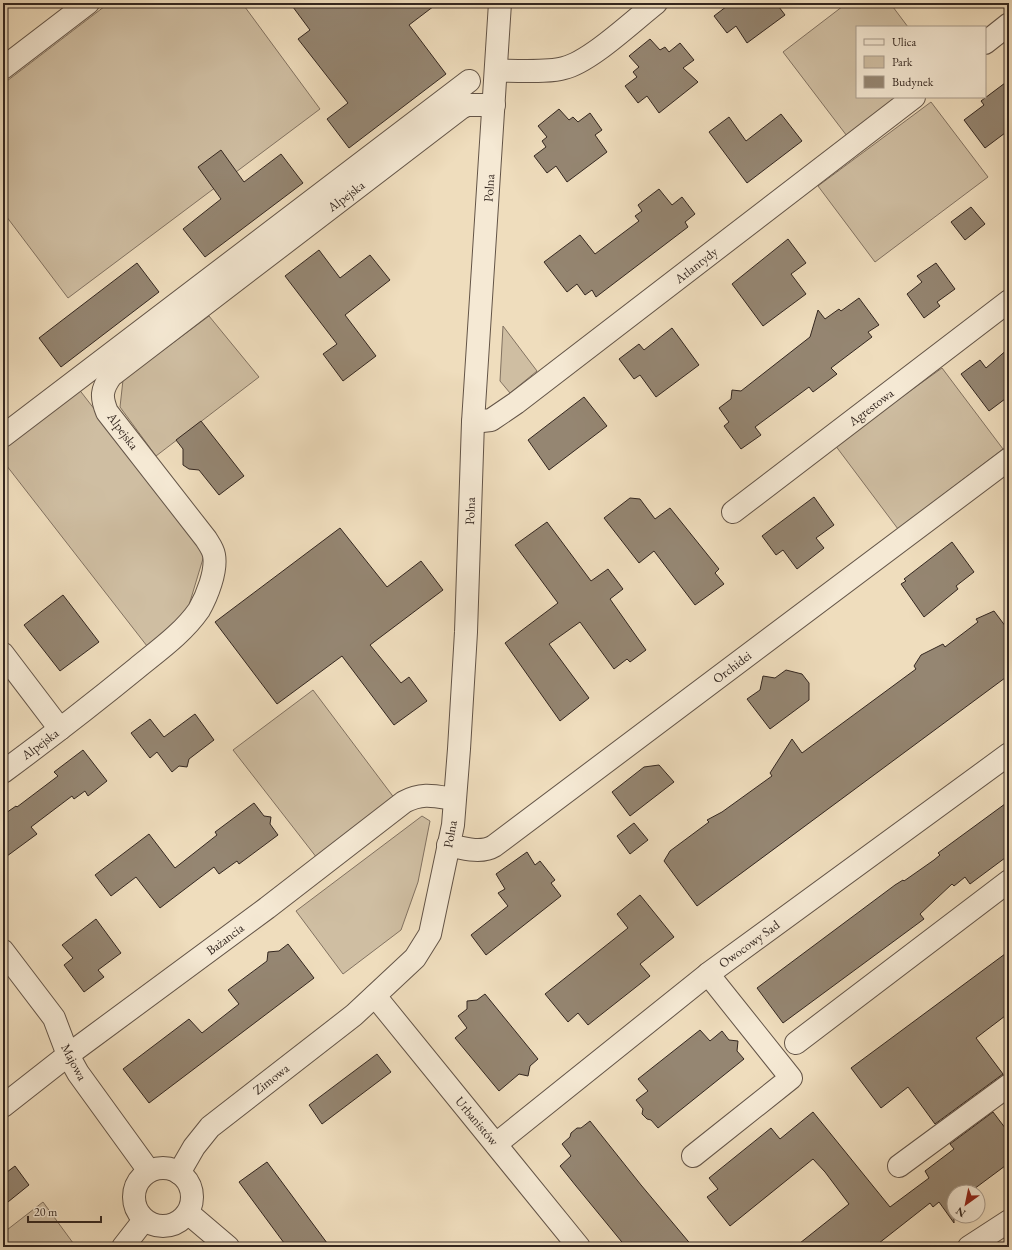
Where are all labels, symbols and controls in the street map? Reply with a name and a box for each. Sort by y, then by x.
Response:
legend [856,26,986,98]
text: Ulica [892,34,916,50]
text: Park [892,54,913,70]
text: Budynek [892,74,934,90]
street label: Polna [480,173,499,203]
street label: Alpejska [323,176,369,216]
street label: Atlantydy [670,243,721,288]
street label: Agrestowa [844,384,898,430]
street label: Alpejska [103,408,143,454]
street label: Polna [461,496,479,525]
street label: Orchidei [709,647,755,687]
street label: Alpejska [17,724,63,764]
street label: Polna [439,818,461,849]
street label: Owocowy Sad [715,916,783,972]
street label: Bażancia [203,919,248,959]
street label: Majowa [57,1041,91,1084]
street label: Zimowa [250,1059,293,1098]
street label: Urbanistów [452,1093,503,1149]
north arrow [946,1184,986,1224]
scale bar [28,1198,101,1224]
text: 20 m [34,1204,58,1220]
text: N [953,1204,968,1221]

